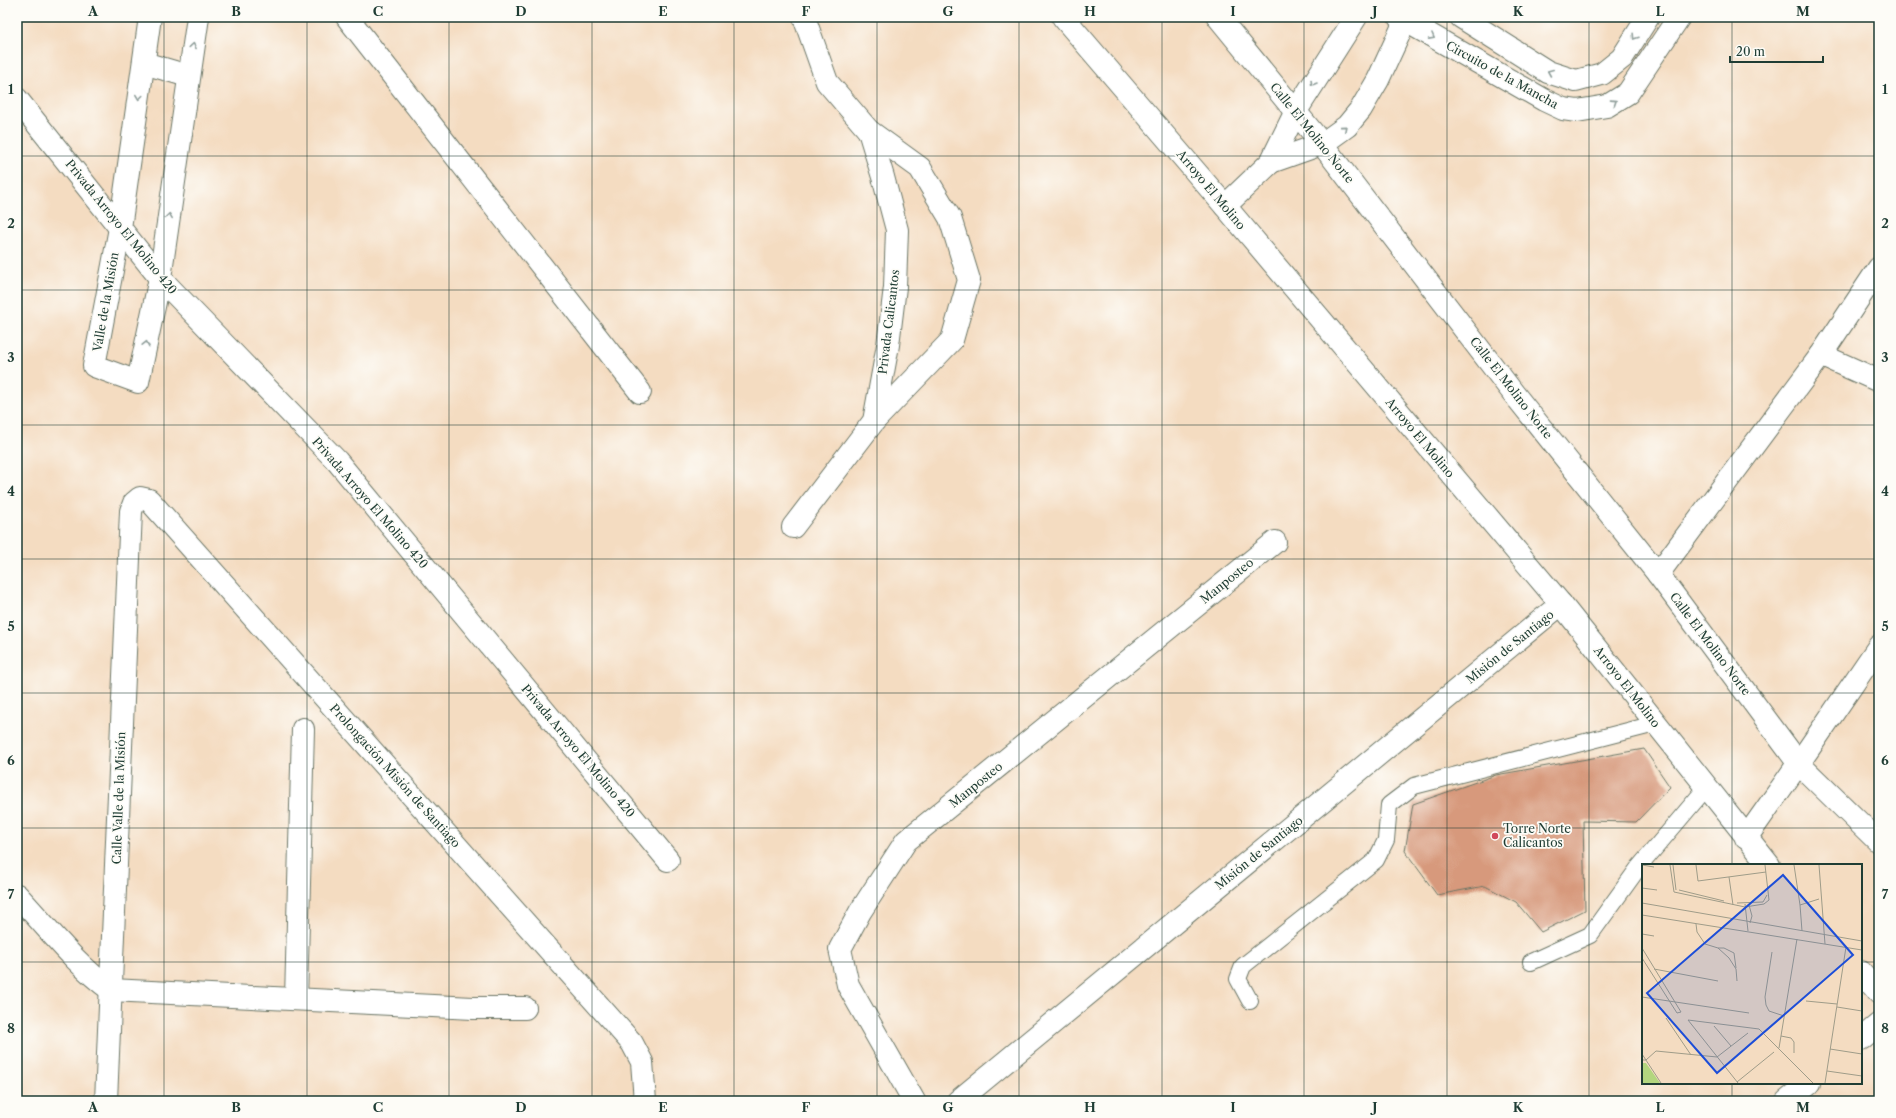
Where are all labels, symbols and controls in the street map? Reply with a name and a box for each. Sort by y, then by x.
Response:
text: A [87,3,99,19]
text: B [231,3,241,19]
text: C [373,3,383,19]
text: D [515,3,527,19]
text: E [658,3,668,19]
text: F [802,3,811,19]
text: G [942,3,954,19]
text: H [1084,3,1096,19]
text: I [1230,3,1236,19]
text: J [1370,3,1378,19]
text: K [1513,3,1524,19]
text: L [1656,3,1665,19]
text: M [1796,3,1810,19]
one-way arrow [1428,32,1435,40]
one-way arrow [1632,33,1640,40]
street label: Circuito de la Mancha [1443,37,1562,112]
scale bar [1730,38,1823,64]
one-way arrow [189,43,197,49]
text: 20 m [1736,44,1765,59]
one-way arrow [1546,69,1553,77]
street label: Calle El Molino Norte [1267,79,1358,186]
one-way arrow [1311,79,1318,86]
text: 1 [8,81,14,97]
text: 1 [1882,81,1888,97]
one-way arrow [135,94,144,100]
one-way arrow [1610,99,1617,106]
one-way arrow [1339,125,1347,132]
street label: Arroyo El Molino [1173,146,1249,232]
street label: Privada Arroyo El Molino 420 [62,156,180,297]
one-way arrow [164,213,173,219]
text: 2 [7,215,15,231]
text: 2 [1881,215,1889,231]
street label: Valle de la Misión [89,251,122,354]
street label: Privada Calicantos [875,269,902,375]
street label: Calle El Molino Norte [1467,334,1556,442]
one-way arrow [141,341,149,347]
text: 3 [7,349,15,365]
text: 3 [1881,349,1889,365]
street label: Arroyo El Molino [1382,394,1458,480]
street label: Privada Arroyo El Molino 420 [309,434,431,571]
text: 4 [7,483,15,499]
text: 4 [1881,483,1889,499]
street label: Manposteo [1197,555,1256,607]
street label: Calle El Molino Norte [1667,589,1754,698]
street label: Misión de Santiago [1463,607,1557,687]
text: 5 [7,618,15,634]
text: 5 [1881,618,1889,634]
street label: Arroyo El Molino [1590,642,1664,730]
street label: Privada Arroyo El Molino 420 [518,681,638,820]
street label: Prolongación Misión de Santiago [327,701,464,851]
street label: Calle Valle de la Misión [109,731,128,865]
text: 6 [7,752,15,768]
text: 6 [1881,752,1889,768]
street label: Manposteo [946,759,1005,811]
street label: Misión de Santiago [1212,813,1306,893]
place label: Torre Norte Calicantos [1503,821,1571,850]
marker: Torre Norte Calicantos [1490,831,1500,841]
inset map [1642,864,1862,1084]
text: 7 [8,886,15,902]
text: 7 [1882,886,1889,902]
text: 8 [7,1020,15,1036]
text: 8 [1881,1020,1889,1036]
text: A [87,1099,99,1115]
text: B [231,1099,241,1115]
text: C [373,1099,383,1115]
text: D [515,1099,527,1115]
text: E [658,1099,668,1115]
text: F [802,1099,811,1115]
text: G [942,1099,954,1115]
text: H [1084,1099,1096,1115]
text: I [1230,1099,1236,1115]
text: J [1370,1099,1378,1115]
text: K [1513,1099,1524,1115]
text: L [1656,1099,1665,1115]
text: M [1796,1099,1810,1115]

